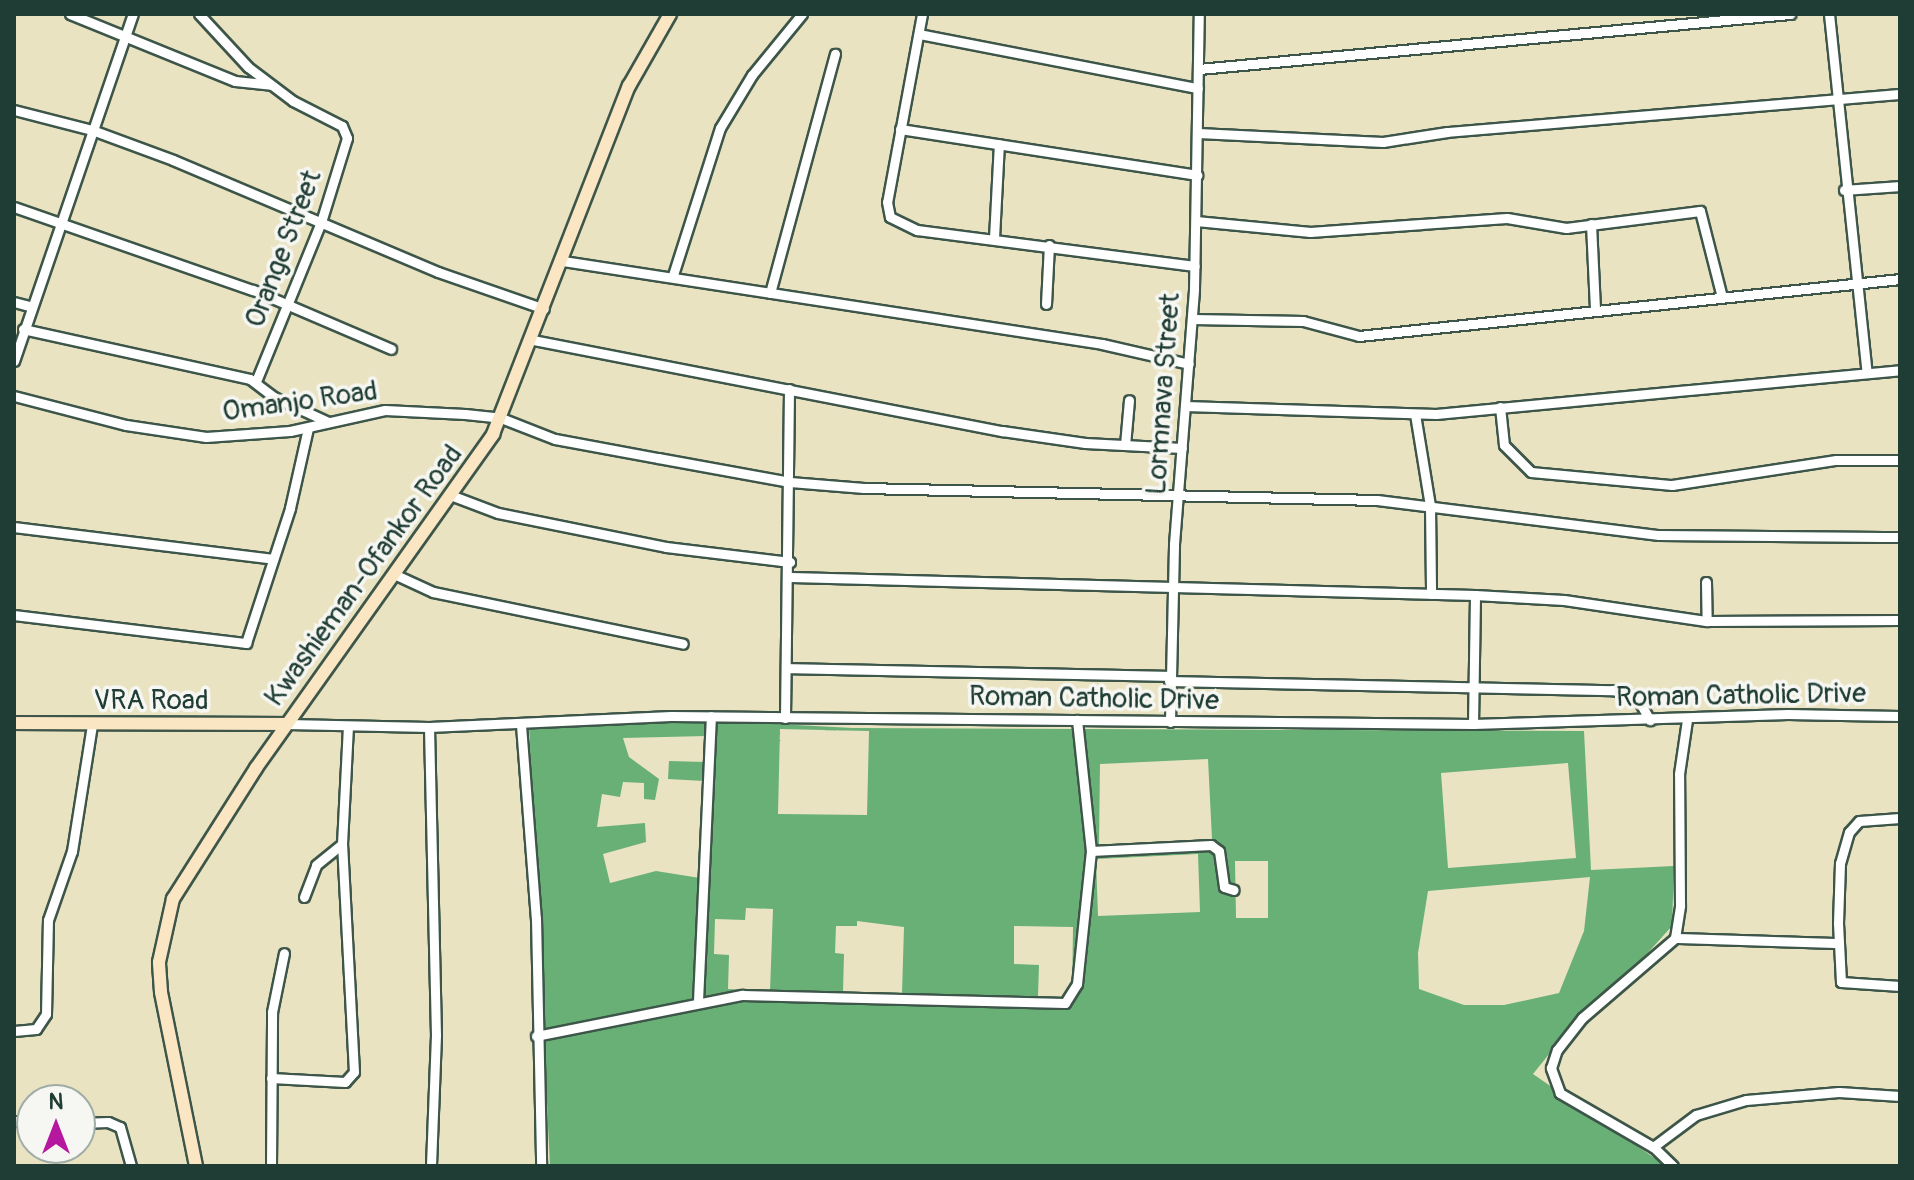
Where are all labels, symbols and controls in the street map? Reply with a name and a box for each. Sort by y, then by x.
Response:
street label: Orange Street [239,166,329,332]
street label: Lormnava Street [1140,292,1188,496]
street label: Omanjo Road [220,374,380,430]
street label: Kwashieman-Ofankor Road [258,439,470,713]
street label: Roman Catholic Drive [1616,677,1866,715]
street label: Roman Catholic Drive [969,680,1219,718]
street label: VRA Road [93,684,209,718]
north arrow [16,1084,96,1164]
text: N [49,1088,63,1116]

